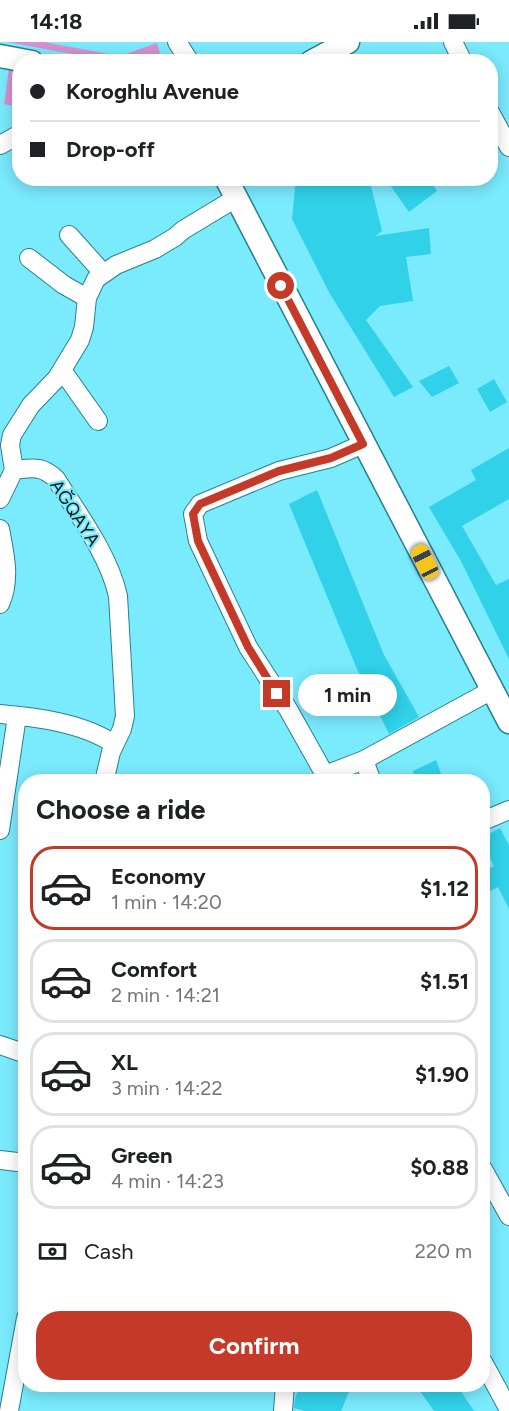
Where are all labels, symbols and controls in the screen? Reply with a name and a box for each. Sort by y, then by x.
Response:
text: 14:18 [30,8,83,35]
text: Koroghlu Avenue [66,78,239,105]
text: Drop-off [66,136,155,163]
route start [267,272,294,299]
street label: AĞQAYA [45,476,105,550]
car [409,542,441,582]
callout: 1 min [298,673,397,715]
route end [263,680,290,707]
text: 1 min [324,683,371,707]
text: Choose a ride [36,793,205,826]
icon: car [39,861,93,915]
text: Economy [111,863,206,890]
text: $1.12 [420,875,469,902]
text: 1 min · 14:20 [111,890,222,914]
icon: car [39,954,93,1008]
text: Comfort [111,956,197,983]
text: $1.51 [420,968,469,995]
text: 2 min · 14:21 [111,983,220,1007]
icon: car [39,1047,93,1101]
text: XL [111,1049,138,1076]
text: $1.90 [415,1061,469,1088]
text: 3 min · 14:22 [111,1076,223,1100]
icon: car [39,1140,93,1194]
text: Green [111,1142,173,1169]
text: $0.88 [410,1154,469,1181]
text: 4 min · 14:23 [111,1169,224,1193]
icon: cash [36,1235,69,1268]
text: Cash [84,1238,134,1265]
text: 220 m [415,1239,472,1263]
button: Confirm [36,1311,472,1380]

